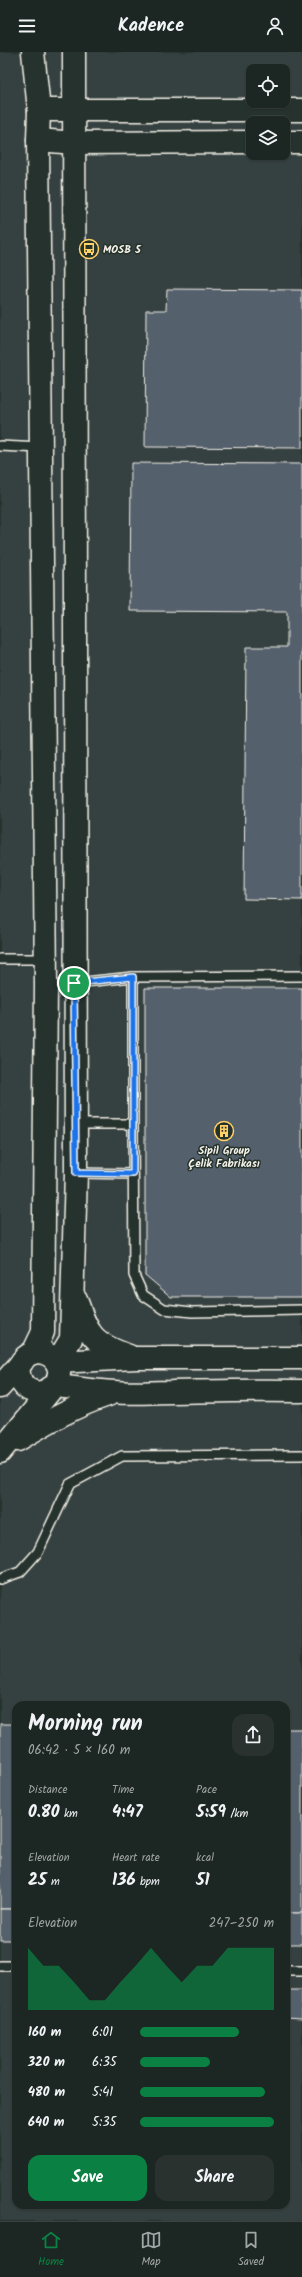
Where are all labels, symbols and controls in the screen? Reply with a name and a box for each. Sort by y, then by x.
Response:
text: Kadence [118,12,184,41]
icon: menu [16,15,38,37]
icon: person [264,15,286,37]
map controls [246,64,290,160]
button: locate [246,64,290,108]
button: layers [246,116,290,160]
bus stop icon: MOSB 5 [78,238,100,260]
place label: MOSB 5 [103,241,142,259]
pin [57,966,91,1000]
icon: arrive [63,972,85,994]
building icon: Sipil Group Çelik Fabrikası [213,1120,235,1142]
place label: Sipil Group Çelik Fabrikası [188,1142,260,1173]
text: Morning run [28,1707,143,1742]
button: share [232,1714,274,1756]
text: 06:42 · 5 × 160 m [28,1740,130,1761]
text: Distance [28,1781,68,1799]
text: Time [112,1781,134,1799]
text: Pace [196,1781,217,1799]
text: 0.80 [28,1799,60,1826]
text: 4:47 [112,1799,143,1826]
text: 5:59 [196,1799,226,1826]
text: km [60,1805,78,1823]
text: /km [226,1805,248,1823]
text: Elevation [28,1849,70,1867]
text: Heart rate [112,1849,160,1867]
text: kcal [196,1849,214,1867]
text: 25 [28,1867,47,1894]
text: 136 [112,1867,136,1894]
text: 51 [196,1867,210,1894]
text: m [47,1873,60,1891]
text: bpm [136,1873,160,1891]
text: Elevation [28,1913,77,1934]
text: 247–250 m [209,1913,274,1934]
text: 160 m [28,2022,61,2043]
text: 6:01 [92,2022,113,2043]
text: 320 m [28,2052,65,2073]
text: 6:35 [92,2052,117,2073]
text: 480 m [28,2082,65,2103]
text: 5:41 [92,2082,113,2103]
text: 640 m [28,2112,64,2133]
text: 5:35 [92,2112,117,2133]
button: Save [28,2155,147,2201]
button: Share [155,2155,274,2201]
tab: Home [38,2229,64,2271]
tab: Map [140,2229,162,2271]
tab: Saved [238,2229,264,2271]

